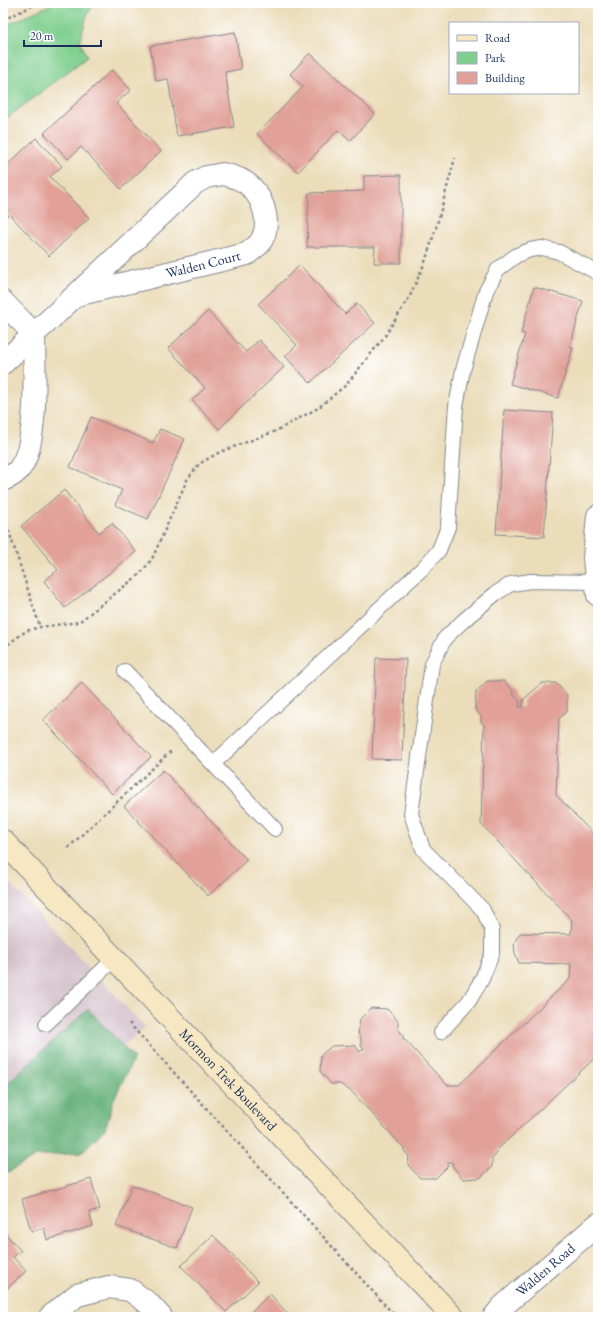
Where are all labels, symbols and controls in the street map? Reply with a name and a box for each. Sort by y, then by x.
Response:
scale bar [24,22,101,48]
legend [449,22,579,94]
text: 20 m [30,28,54,44]
text: Road [485,30,511,46]
text: Park [485,50,506,66]
text: Building [485,70,526,86]
street label: Walden Court [164,246,243,282]
street label: Mormon Trek Boulevard [176,1024,282,1135]
street label: Walden Road [512,1238,579,1300]

